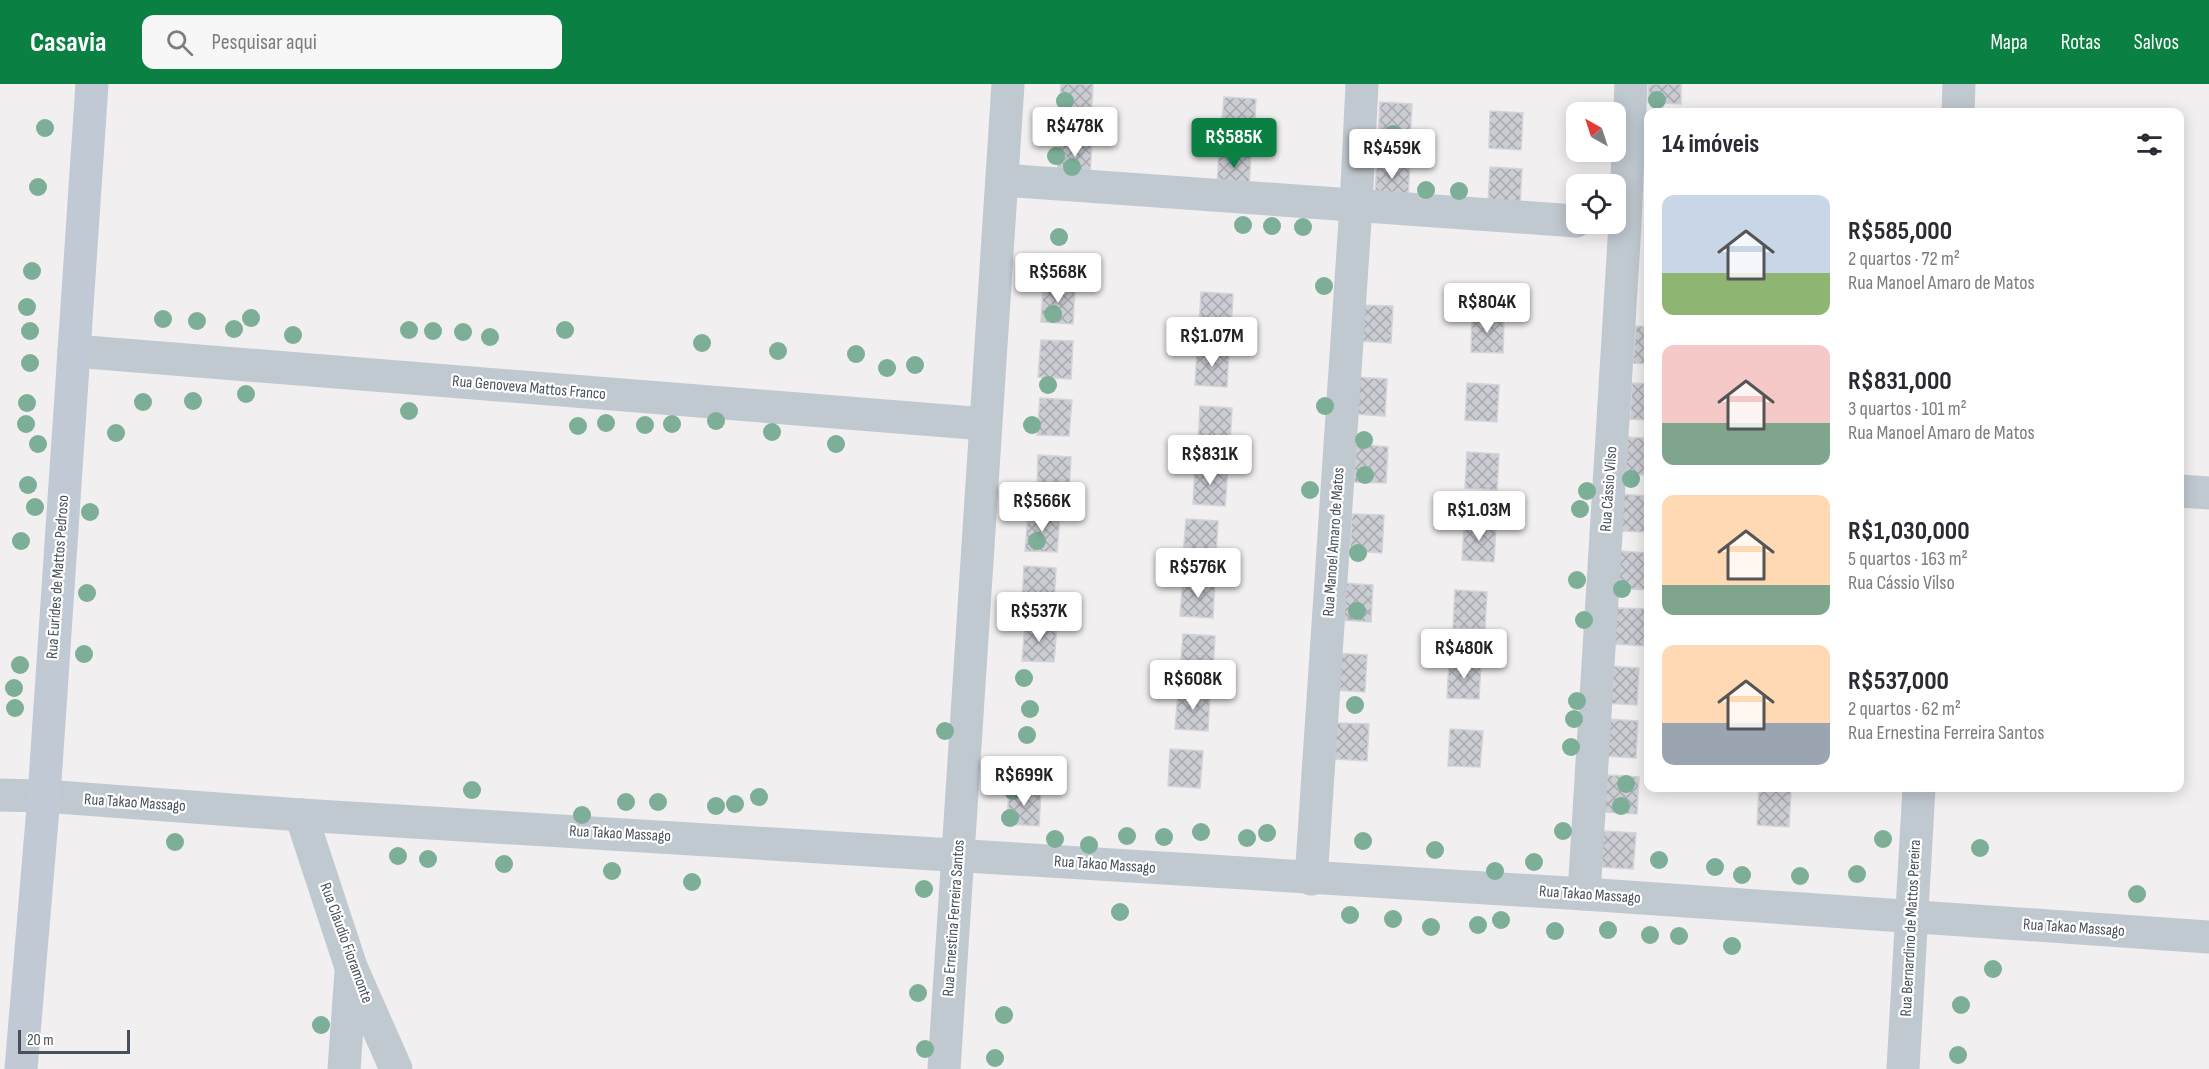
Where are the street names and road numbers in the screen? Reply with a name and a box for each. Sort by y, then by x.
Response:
street label: Rua Genoveva Mattos Franco [451,372,607,404]
street label: Rua Cássio Vilso [1597,446,1621,532]
street label: Rua Manoel Amaro de Matos [1319,467,1349,617]
street label: Rua Eurídes de Mattos Pedroso [43,494,73,660]
street label: Rua Takao Massago [84,790,186,816]
street label: Rua Takao Massago [569,822,671,846]
street label: Rua Ernestina Ferreira Santos [939,839,969,997]
street label: Rua Bernardino de Mattos Pereira [1897,839,1925,1017]
street label: Rua Takao Massago [1054,852,1156,878]
street label: Rua Cláudio Fioramonte [315,880,377,1006]
street label: Rua Takao Massago [1539,882,1641,908]
street label: Rua Takao Massago [2023,915,2125,941]

